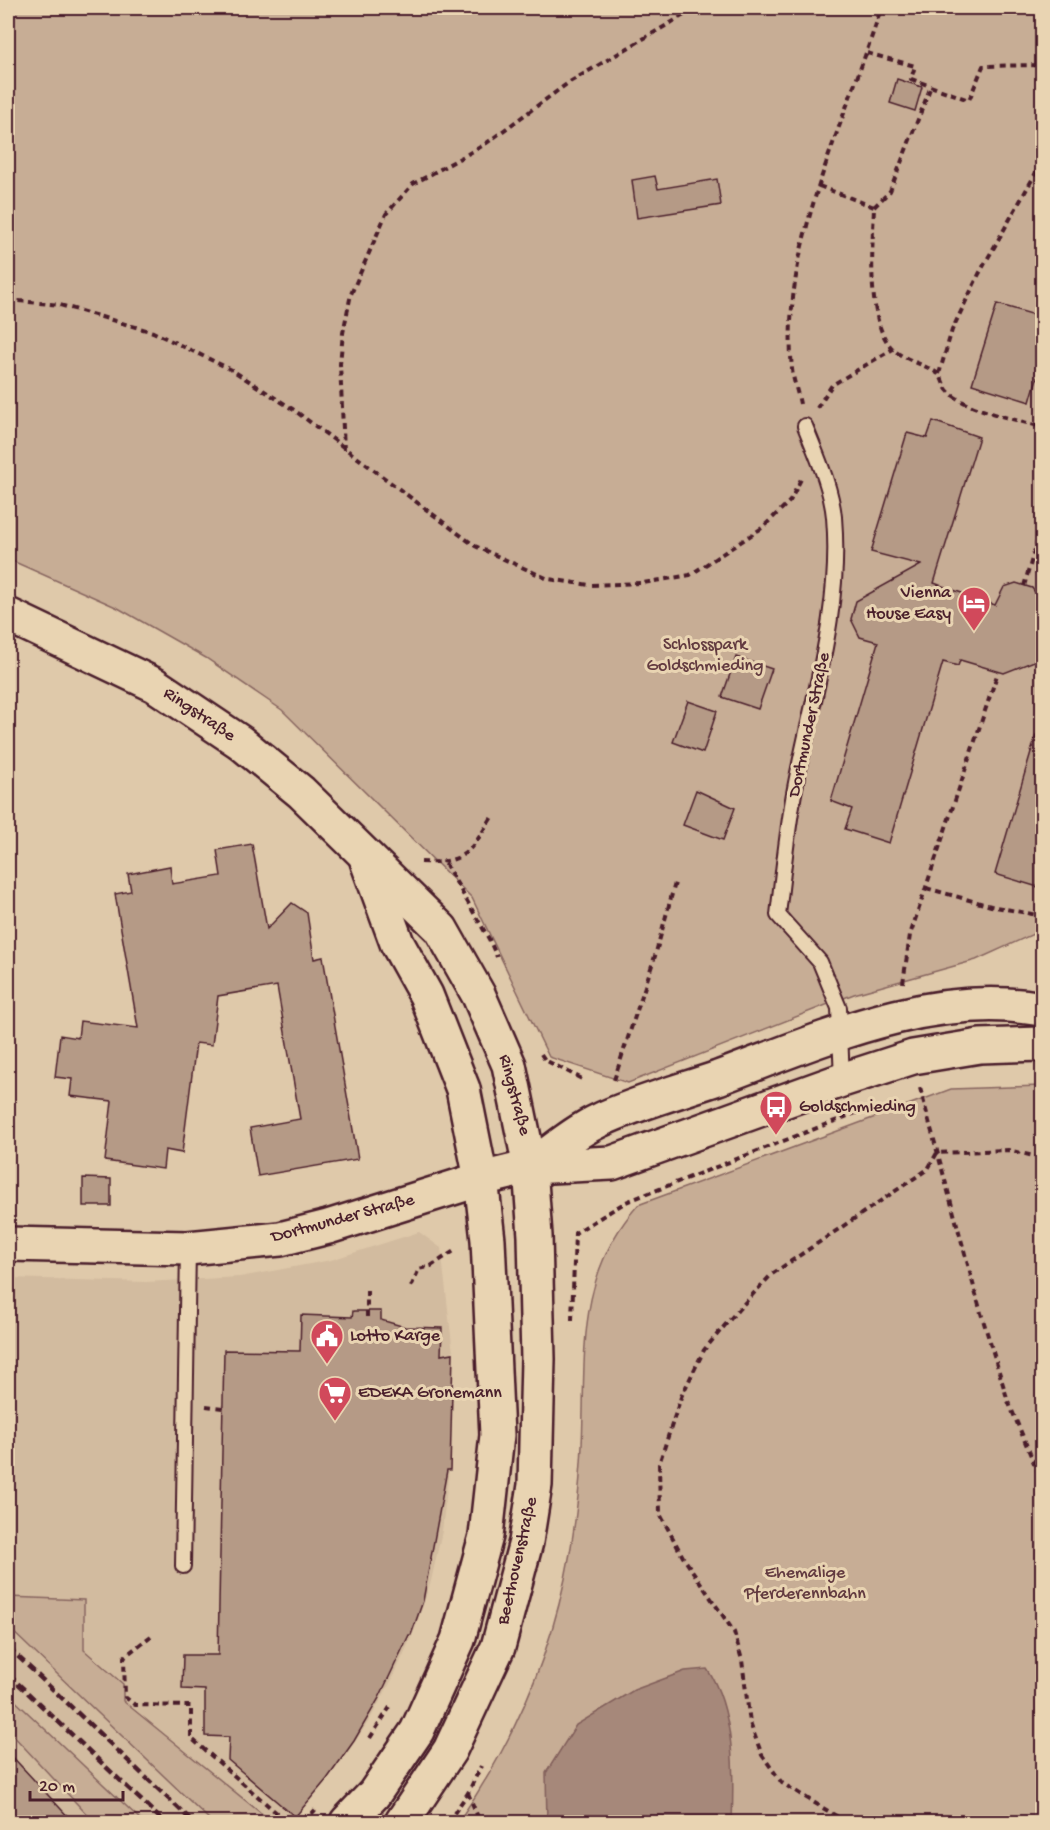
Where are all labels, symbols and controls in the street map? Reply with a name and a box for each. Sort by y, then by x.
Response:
place label: Vienna House Easy [866,583,952,625]
hotel icon: Vienna House Easy [956,585,992,632]
park label: Schlosspark Goldschmieding [647,635,763,677]
street label: Dortmunder Straße [784,650,836,800]
street label: Ringstraße [159,683,240,747]
street label: Ringstraße [493,1052,535,1138]
bus stop icon: Goldschmieding [758,1089,794,1136]
place label: Goldschmieding [799,1097,916,1118]
street label: Dortmunder Straße [268,1190,418,1248]
public building icon: Lotto Karge [309,1318,345,1365]
place label: Lotto Karge [350,1326,441,1347]
supermarket icon: EDEKA Gronemann [317,1375,353,1422]
place label: EDEKA Gronemann [358,1383,502,1404]
street label: Beethovenstraße [493,1494,543,1628]
park label: Ehemalige Pferderennbahn [743,1563,866,1605]
scale bar [30,1764,123,1802]
text: 20 m [39,1777,75,1798]

